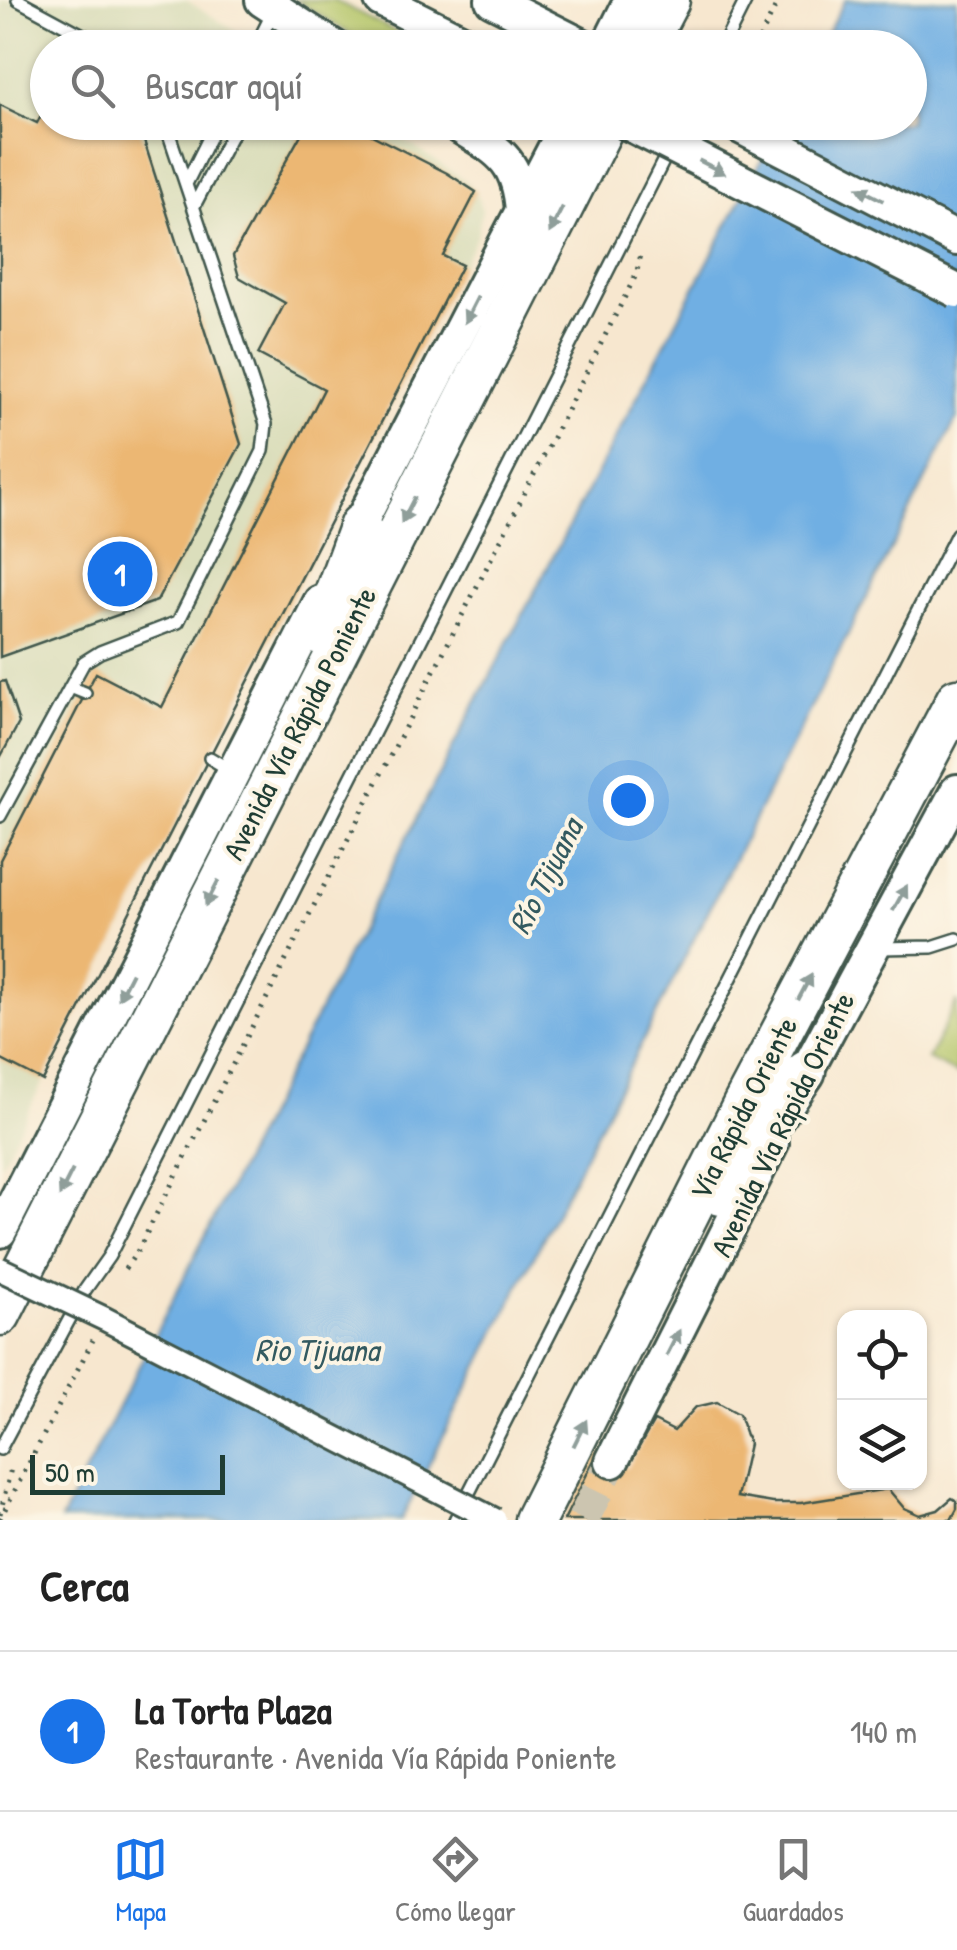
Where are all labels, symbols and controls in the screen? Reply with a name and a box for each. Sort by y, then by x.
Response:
search box [30,30,927,140]
icon: search [65,58,120,113]
text: Buscar aquí [145,59,303,111]
one-way arrow [697,158,726,175]
one-way arrow [856,186,885,203]
one-way arrow [548,206,565,235]
one-way arrow [463,295,480,324]
one-way arrow [400,495,417,524]
pin: 1 [88,536,152,612]
street label: Avenida Vía Rápida Poniente [213,580,385,866]
your location [603,775,654,826]
water label: Río Tijuana [498,808,594,941]
one-way arrow [204,878,221,907]
one-way arrow [891,883,908,912]
one-way arrow [117,971,134,1000]
one-way arrow [796,973,813,1002]
street label: Avenida Vía Rápida Oriente [701,985,863,1263]
street label: Vía Rápida Oriente [680,1010,806,1206]
one-way arrow [58,1169,75,1198]
map controls [837,1310,927,1490]
button: locate [837,1310,927,1400]
water label: Rio Tijuana [255,1328,382,1371]
one-way arrow [664,1328,681,1357]
button: layers [837,1400,927,1490]
one-way arrow [571,1419,588,1448]
scale bar [30,1450,225,1494]
text: 50 m [45,1453,95,1491]
text: Cerca [40,1557,129,1614]
text: La Torta Plaza [135,1684,332,1736]
text: 1 [67,1710,78,1753]
text: 140 m [850,1710,917,1753]
text: Restaurante · Avenida Vía Rápida Poniente [135,1736,617,1779]
tab: Mapa [113,1832,168,1930]
tab: Cómo llegar [395,1832,516,1930]
tab: Guardados [742,1832,844,1930]

